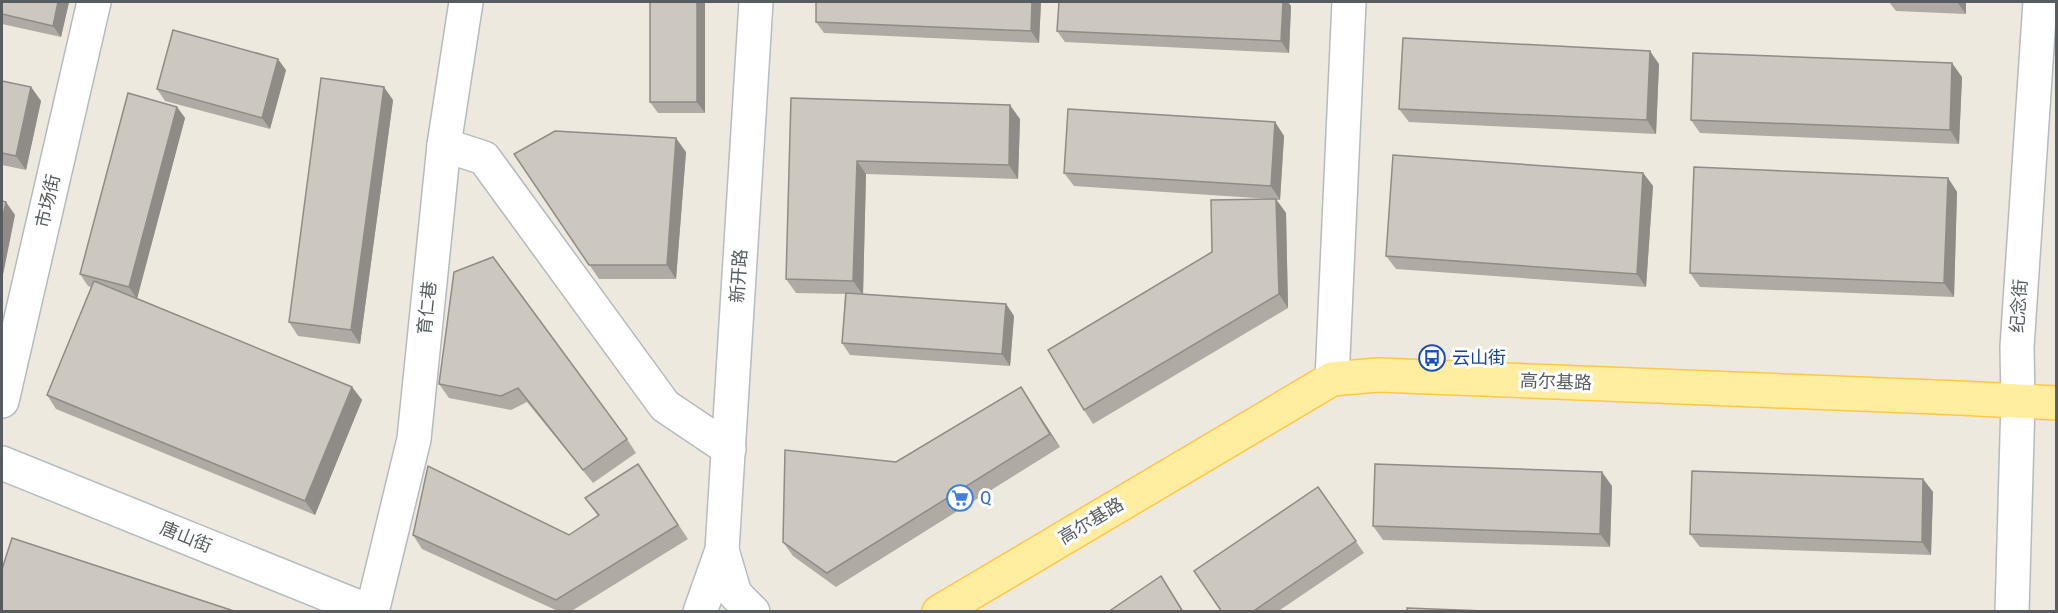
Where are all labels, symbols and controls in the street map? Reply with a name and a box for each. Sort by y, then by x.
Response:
street label: 市场街 [31,172,65,230]
street label: 新开路 [726,248,752,304]
street label: 纪念街 [2006,278,2032,334]
street label: 育仁巷 [413,280,441,336]
bus stop icon: 云山街 [1417,343,1447,373]
place label: 云山街 [1452,347,1506,369]
street label: 高尔基路 [1520,370,1592,394]
supermarket icon: Q [945,483,975,513]
place label: Q [980,487,991,509]
street label: 高尔基路 [1054,493,1128,549]
street label: 唐山街 [157,517,215,557]

